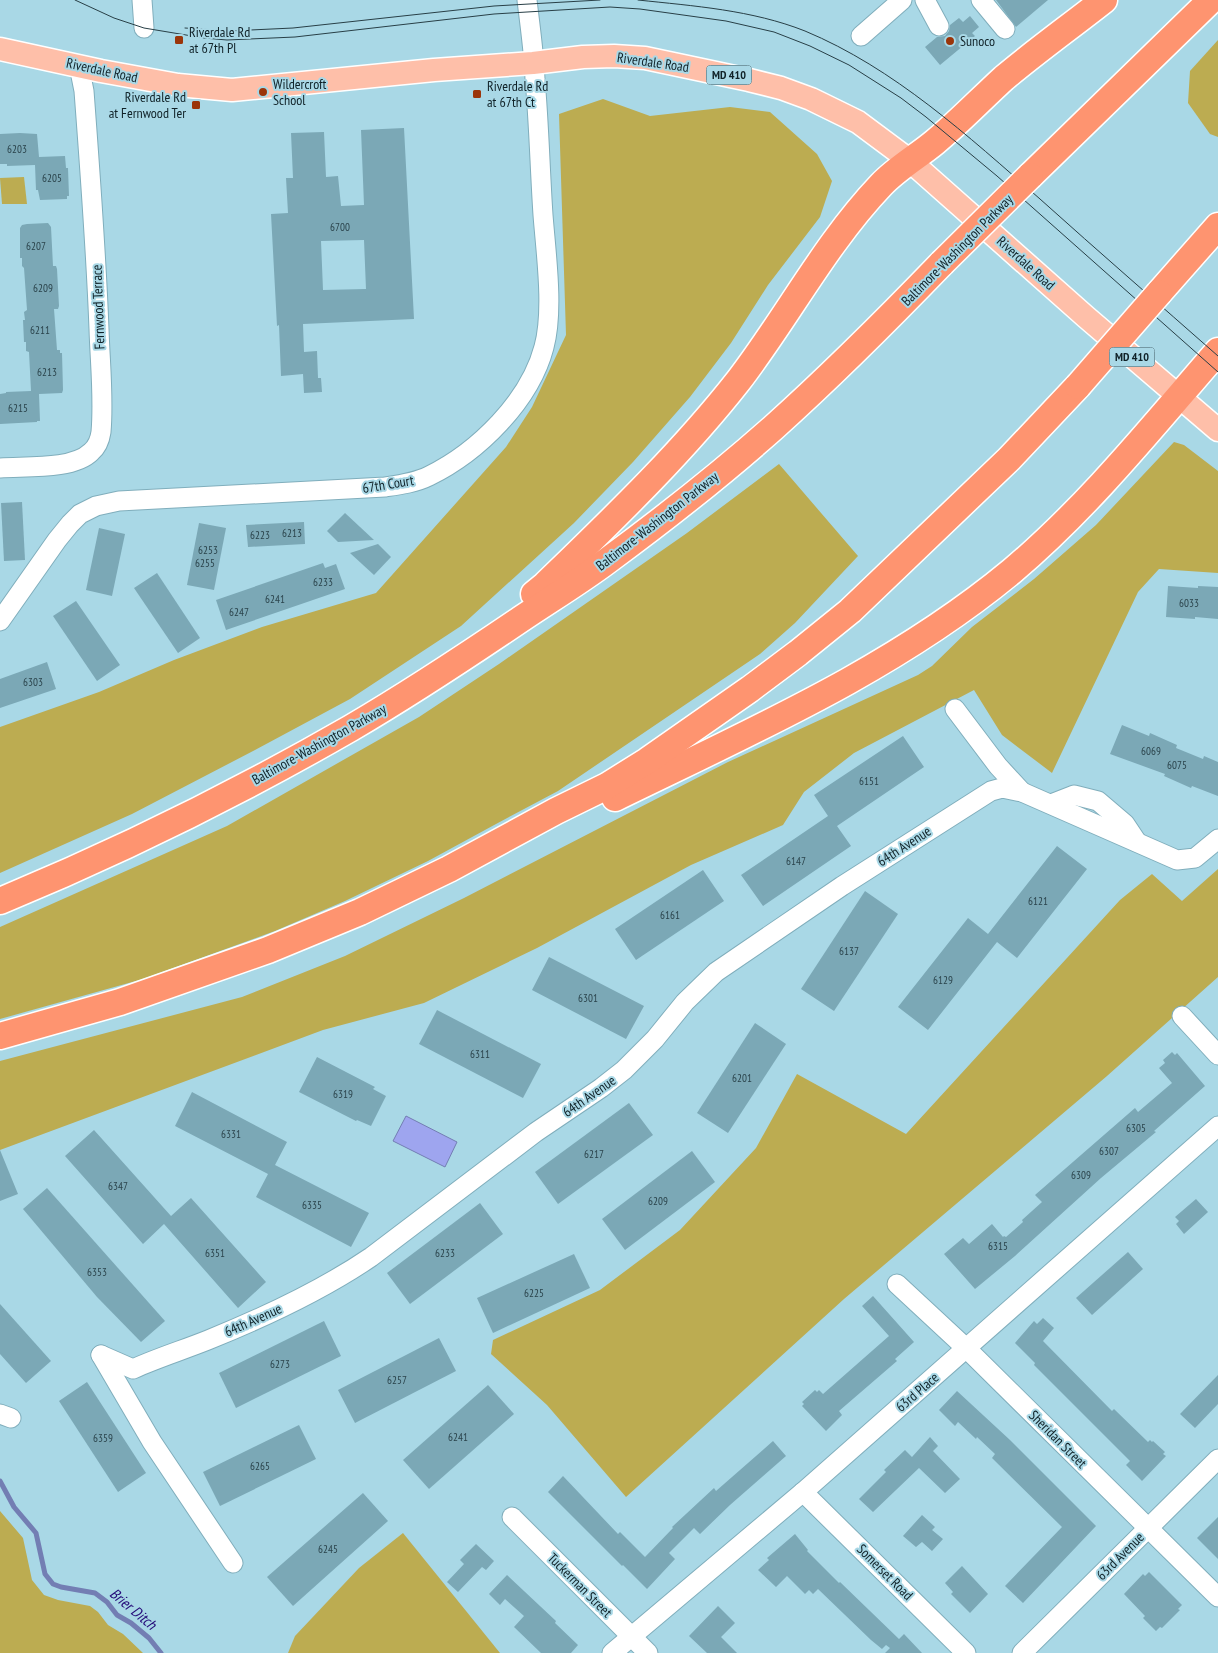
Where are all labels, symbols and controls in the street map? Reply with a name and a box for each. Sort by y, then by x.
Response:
place label: Riverdale Rd at 67th Pl [189,23,250,57]
place label: Sunoco [960,32,995,50]
marker: Riverdale Rd at 67th Pl [173,34,185,46]
marker: Sunoco [944,35,956,47]
street label: Riverdale Road [616,48,690,76]
street label: Riverdale Road [65,54,139,86]
road number: MD 410 [706,66,752,84]
place label: Wildercroft School [273,75,327,109]
place label: Riverdale Rd at 67th Ct [487,77,548,111]
marker: Wildercroft School [257,86,269,98]
place label: Riverdale Rd at Fernwood Ter [109,88,186,122]
marker: Riverdale Rd at 67th Ct [471,88,483,100]
marker: Riverdale Rd at Fernwood Ter [190,99,202,111]
house number: 6203 [7,142,27,156]
house number: 6205 [42,171,62,185]
street label: Baltimore-Washington Parkway [897,190,1017,310]
house number: 6700 [330,220,350,234]
street label: Riverdale Road [993,232,1059,294]
house number: 6207 [26,239,46,253]
street label: Fernwood Terrace [88,264,108,350]
house number: 6209 [33,281,53,295]
house number: 6211 [30,323,50,337]
road number: MD 410 [1110,348,1154,367]
house number: 6213 [37,365,57,379]
house number: 6215 [8,401,28,415]
street label: Baltimore-Washington Parkway [592,467,722,574]
street label: 67th Court [361,471,415,497]
house number: 6213 [282,526,302,540]
house number: 6223 [250,528,270,542]
house number: 6253 [198,543,218,557]
house number: 6255 [195,556,215,570]
house number: 6233 [313,575,333,589]
house number: 6241 [265,592,285,606]
house number: 6033 [1179,596,1199,610]
house number: 6247 [229,605,249,619]
house number: 6303 [23,675,43,689]
street label: Baltimore-Washington Parkway [249,699,390,788]
house number: 6069 [1141,744,1161,758]
house number: 6075 [1167,758,1187,772]
house number: 6151 [859,774,879,788]
street label: 64th Avenue [874,822,934,870]
house number: 6147 [786,854,806,868]
house number: 6121 [1028,894,1048,908]
house number: 6161 [660,908,680,922]
house number: 6137 [839,944,859,958]
house number: 6129 [933,973,953,987]
house number: 6301 [578,991,598,1005]
house number: 6311 [470,1047,490,1061]
street label: 64th Avenue [559,1071,619,1121]
house number: 6201 [732,1071,752,1085]
house number: 6319 [333,1087,353,1101]
house number: 6305 [1126,1121,1146,1135]
house number: 6331 [221,1127,241,1141]
house number: 6307 [1099,1144,1119,1158]
house number: 6217 [584,1147,604,1161]
house number: 6309 [1071,1168,1091,1182]
house number: 6347 [108,1179,128,1193]
house number: 6209 [648,1194,668,1208]
house number: 6335 [302,1198,322,1212]
house number: 6315 [988,1239,1008,1253]
house number: 6351 [205,1246,225,1260]
house number: 6233 [435,1246,455,1260]
house number: 6353 [87,1265,107,1279]
house number: 6225 [524,1286,544,1300]
street label: 64th Avenue [222,1299,285,1341]
house number: 6273 [270,1357,290,1371]
street label: 63rd Place [892,1368,942,1416]
house number: 6257 [387,1373,407,1387]
street label: Sheridan Street [1025,1406,1091,1472]
house number: 6241 [448,1430,468,1444]
house number: 6359 [93,1431,113,1445]
house number: 6265 [250,1459,270,1473]
street label: 63rd Avenue [1092,1528,1148,1584]
street label: Somerset Road [853,1540,917,1604]
house number: 6245 [318,1542,338,1556]
street label: Tuckerman Street [544,1549,616,1621]
water label: Brier Ditch [106,1584,162,1634]

